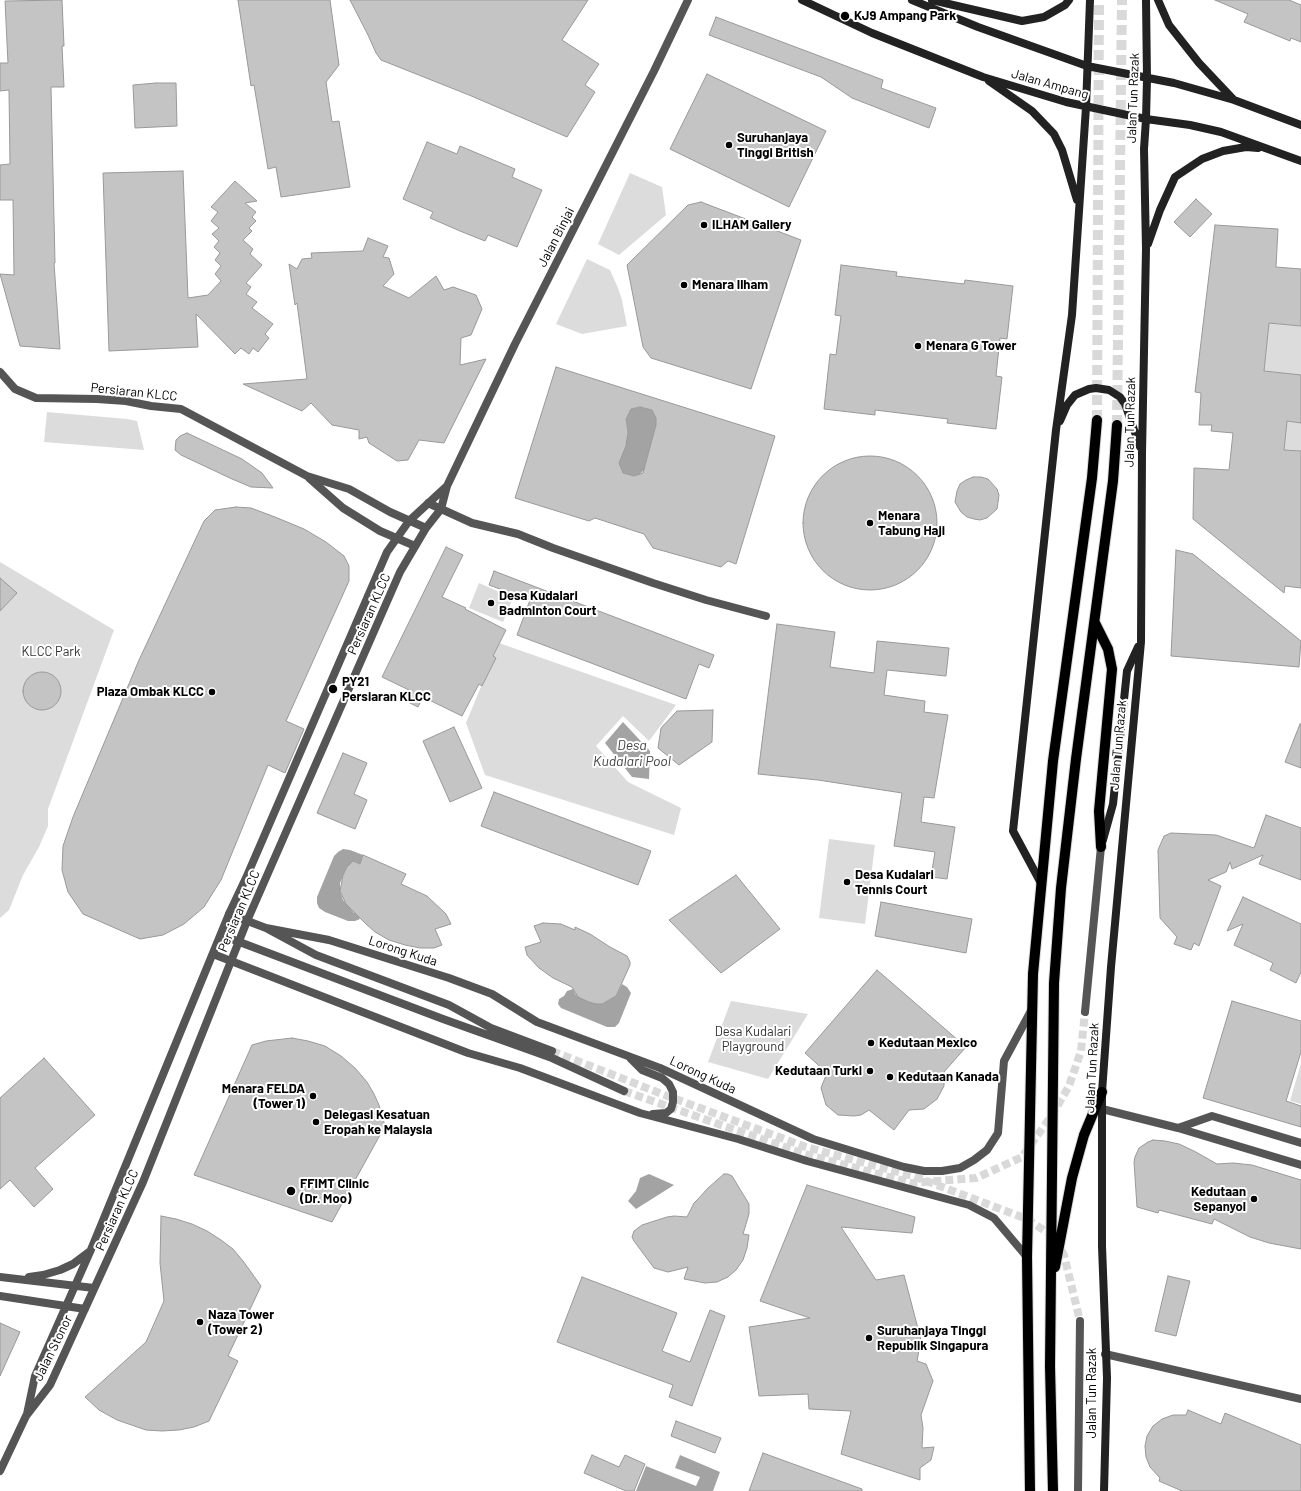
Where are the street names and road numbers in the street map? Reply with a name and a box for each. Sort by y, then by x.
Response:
street label: Jalan Tun Razak [1124,53,1142,143]
street label: Jalan Ampang [1009,66,1091,102]
street label: Jalan Binjai [534,205,578,269]
street label: Jalan Tun Razak [1121,377,1139,467]
street label: Persiaran KLCC [90,380,178,404]
street label: Persiaran KLCC [344,571,394,657]
street label: Jalan Tun Razak [1106,699,1130,791]
street label: Persiaran KLCC [215,868,263,954]
street label: Lorong Kuda [367,933,439,969]
street label: Jalan Tun Razak [1082,1022,1102,1114]
street label: Lorong Kuda [667,1053,739,1097]
street label: Persiaran KLCC [92,1167,142,1253]
street label: Jalan Stonor [30,1313,76,1383]
street label: Jalan Tun Razak [1084,1348,1100,1438]

